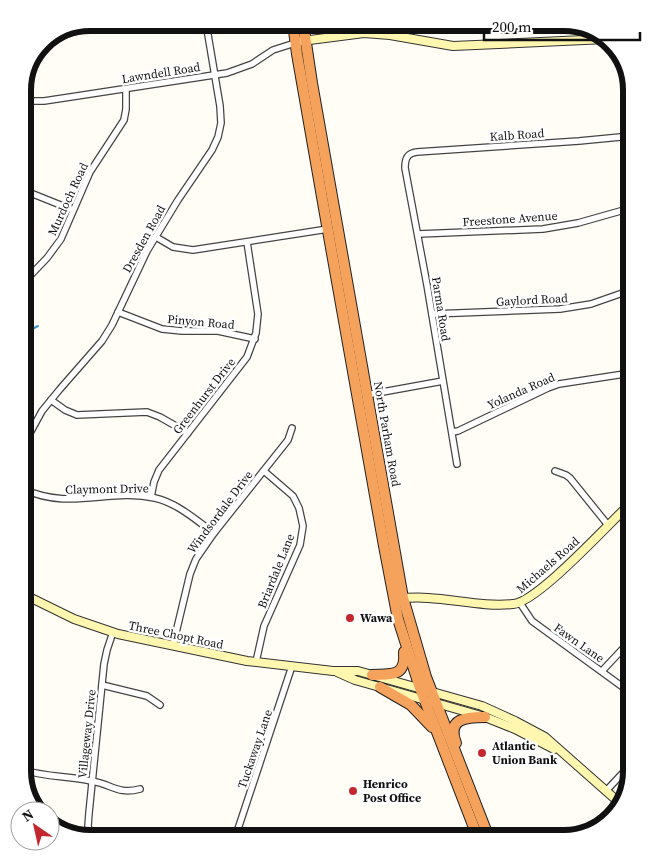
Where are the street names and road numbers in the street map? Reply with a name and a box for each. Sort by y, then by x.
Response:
street label: Lawndell Road [121,59,202,87]
street label: Kalb Road [489,125,545,145]
street label: Murdoch Road [44,160,92,238]
street label: Dresden Road [119,202,169,276]
street label: Freestone Avenue [462,208,558,230]
street label: Parma Road [428,276,454,343]
street label: Gaylord Road [496,290,569,310]
street label: Pinyon Road [167,311,235,333]
street label: Greenhurst Drive [169,355,239,437]
street label: Yolanda Road [485,369,558,413]
street label: North Parham Road [370,380,404,488]
street label: Windsordale Drive [184,467,256,557]
street label: Claymont Drive [65,480,149,498]
street label: Briardale Lane [254,531,298,611]
street label: Michaels Road [513,533,583,597]
street label: Three Chopt Road [127,617,225,653]
street label: Fawn Lane [551,620,607,666]
street label: Villageway Drive [74,689,100,779]
street label: Tuckaway Lane [234,707,276,791]

